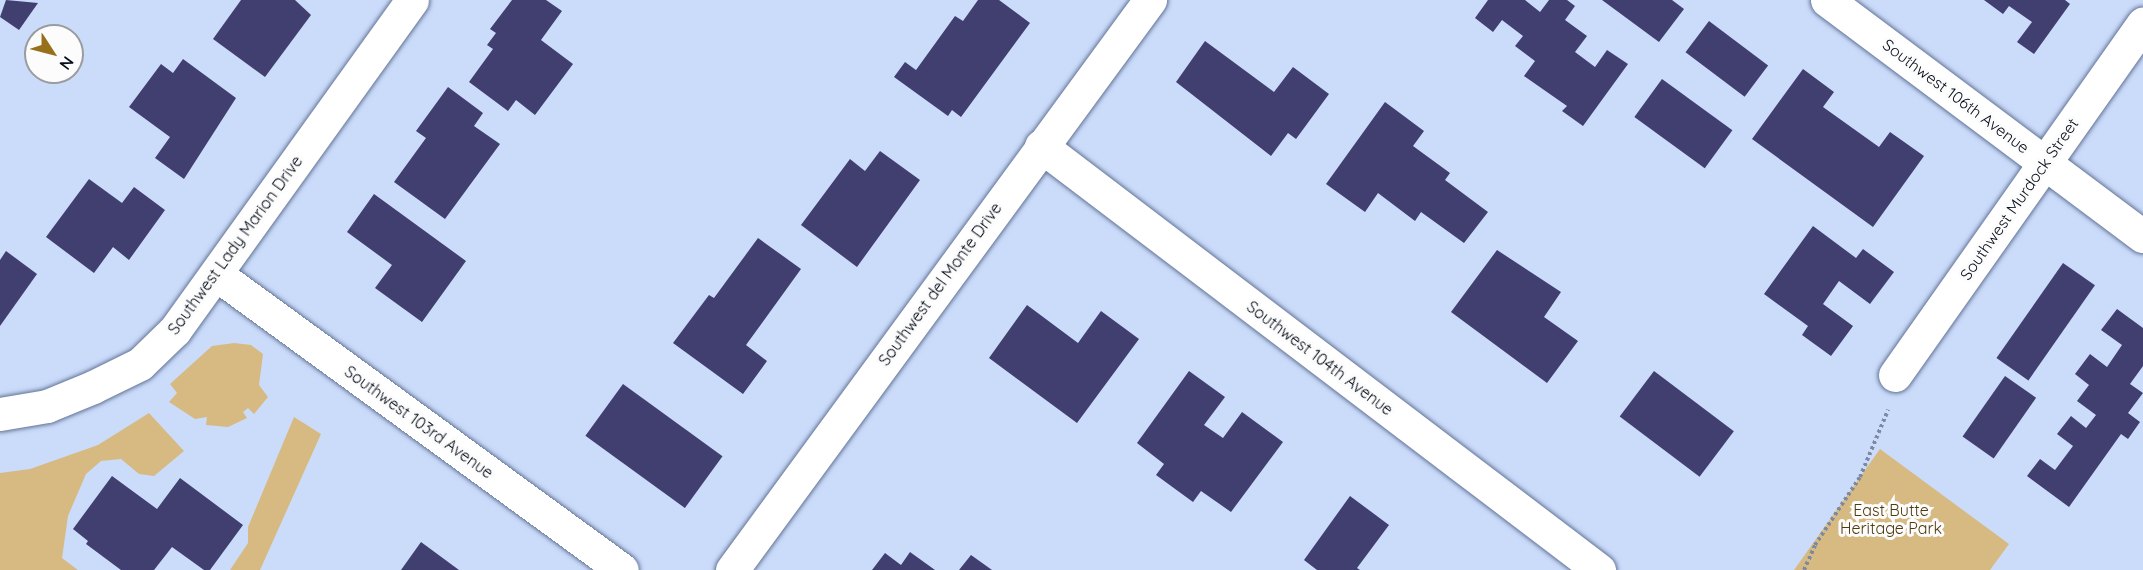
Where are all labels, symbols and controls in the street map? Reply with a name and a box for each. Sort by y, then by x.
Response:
north arrow [24,24,84,84]
street label: Southwest 106th Avenue [1879,35,2033,157]
text: N [55,53,78,74]
street label: Southwest Murdock Street [1956,114,2082,284]
street label: Southwest Lady Marion Drive [164,152,306,338]
street label: Southwest del Monte Drive [874,199,1006,369]
street label: Southwest 104th Avenue [1243,297,1397,419]
street label: Southwest 103rd Avenue [341,362,497,482]
park label: East Butte Heritage Park [1840,500,1942,538]

